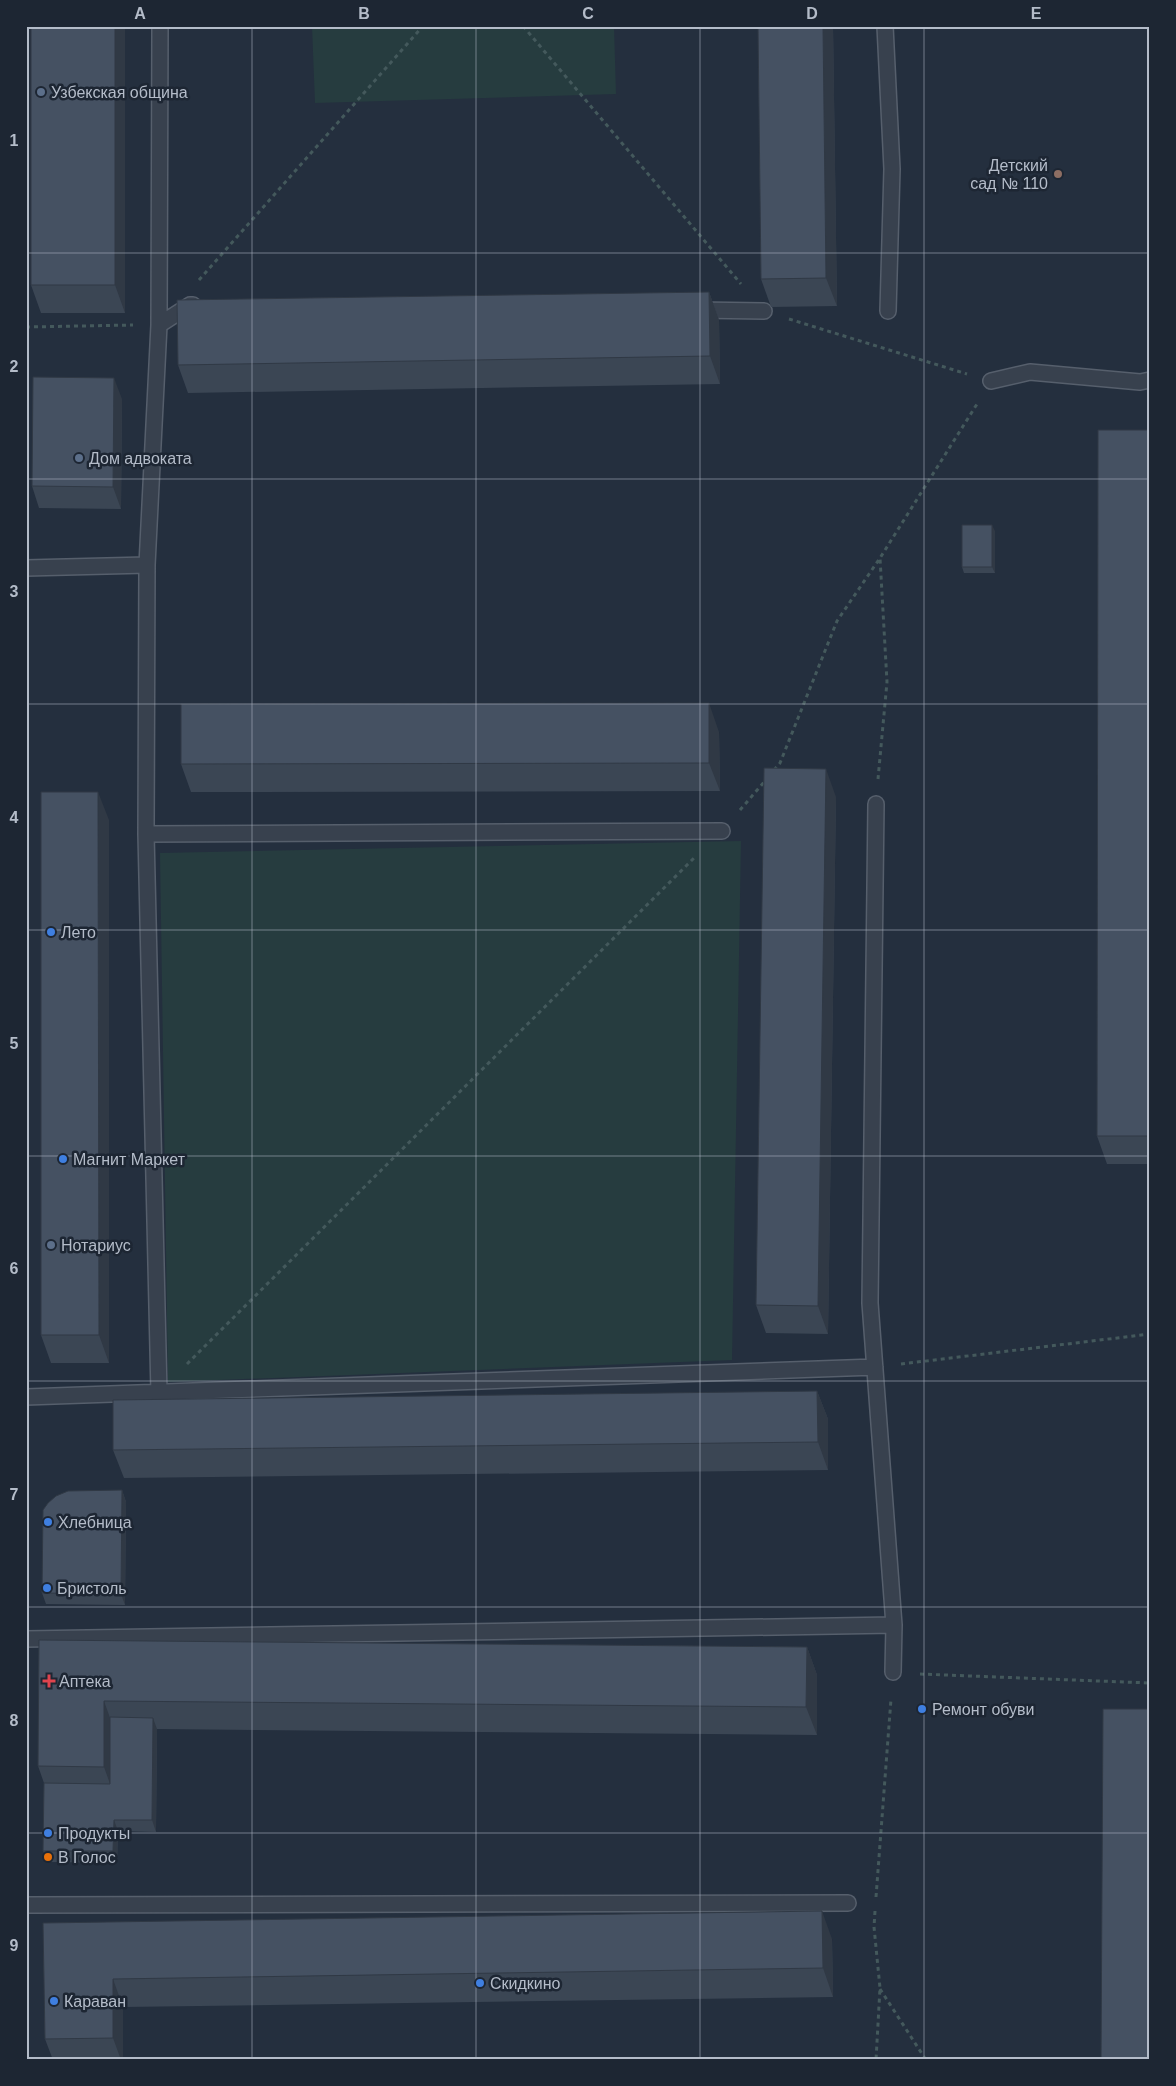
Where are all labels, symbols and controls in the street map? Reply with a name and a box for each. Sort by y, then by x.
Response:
text: A [134,5,146,22]
text: B [358,5,370,22]
text: C [582,5,594,22]
text: D [806,5,818,22]
text: E [1031,5,1042,22]
place label: Узбекская община [51,84,188,101]
marker: Узбекская община [35,86,47,98]
text: 1 [10,132,19,149]
place label: Детский сад № 110 [970,157,1048,192]
marker: Детский сад № 110 [1052,168,1064,180]
text: 2 [10,358,19,375]
place label: Дом адвоката [89,450,192,467]
marker: Дом адвоката [73,452,85,464]
text: 3 [10,583,19,600]
text: 4 [10,809,19,826]
place label: Лето [61,924,96,941]
marker: Лето [45,926,57,938]
text: 5 [10,1035,19,1052]
place label: Магнит Маркет [73,1151,186,1168]
marker: Магнит Маркет [57,1153,69,1165]
place label: Нотариус [61,1237,131,1254]
marker: Нотариус [45,1239,57,1251]
text: 6 [10,1260,19,1277]
text: 7 [10,1486,19,1503]
place label: Хлебница [58,1514,132,1531]
marker: Хлебница [42,1516,54,1528]
place label: Бристоль [57,1580,127,1597]
marker: Бристоль [41,1582,53,1594]
place label: Аптека [59,1673,111,1690]
marker: Аптека [43,1675,55,1687]
place label: Ремонт обуви [932,1701,1035,1718]
marker: Ремонт обуви [916,1703,928,1715]
text: 8 [10,1712,19,1729]
place label: Продукты [58,1825,130,1842]
marker: Продукты [42,1827,54,1839]
place label: В Голос [58,1849,116,1866]
marker: В Голос [42,1851,54,1863]
text: 9 [10,1937,19,1954]
place label: Скидкино [490,1975,561,1992]
marker: Скидкино [474,1977,486,1989]
place label: Караван [64,1993,126,2010]
marker: Караван [48,1995,60,2007]

